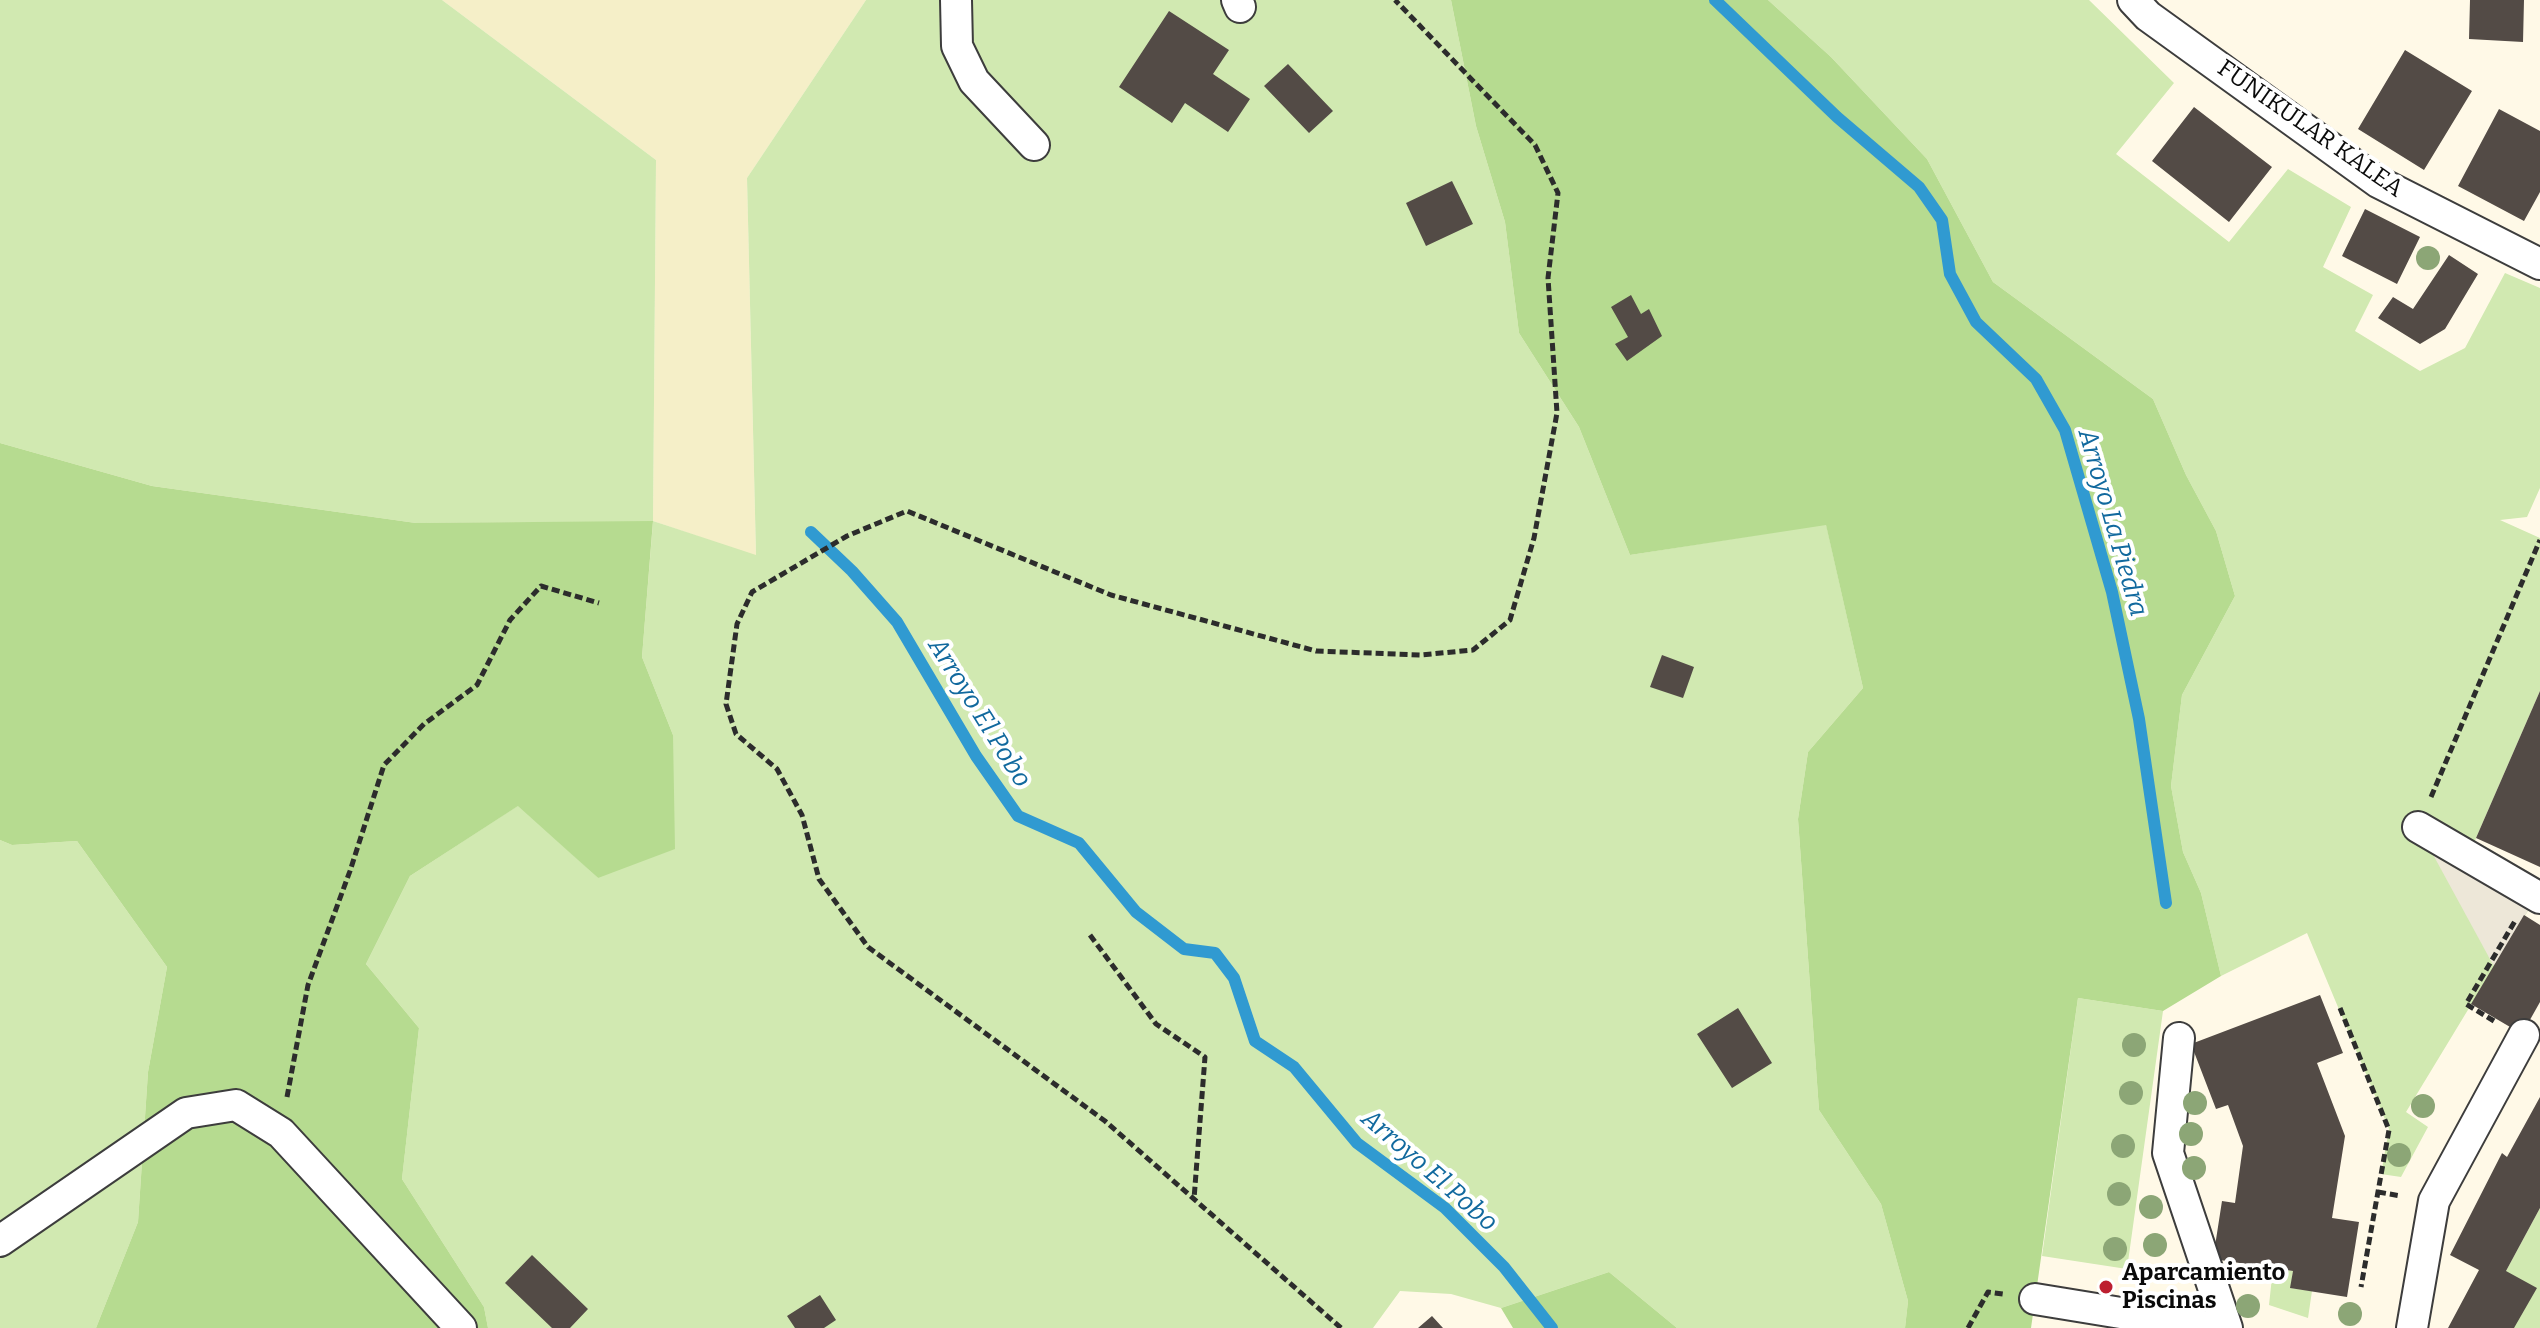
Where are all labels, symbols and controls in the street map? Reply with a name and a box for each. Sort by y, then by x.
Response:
street label: FUNIKULAR KALEA [2212,54,2408,204]
water label: Arroyo La Piedra [2070,426,2154,620]
water label: Arroyo El Pobo [921,633,1037,793]
water label: Arroyo El Pobo [1355,1103,1503,1239]
place label: Aparcamiento Piscinas [2122,1259,2285,1315]
marker: Aparcamiento Piscinas [2097,1278,2115,1296]

